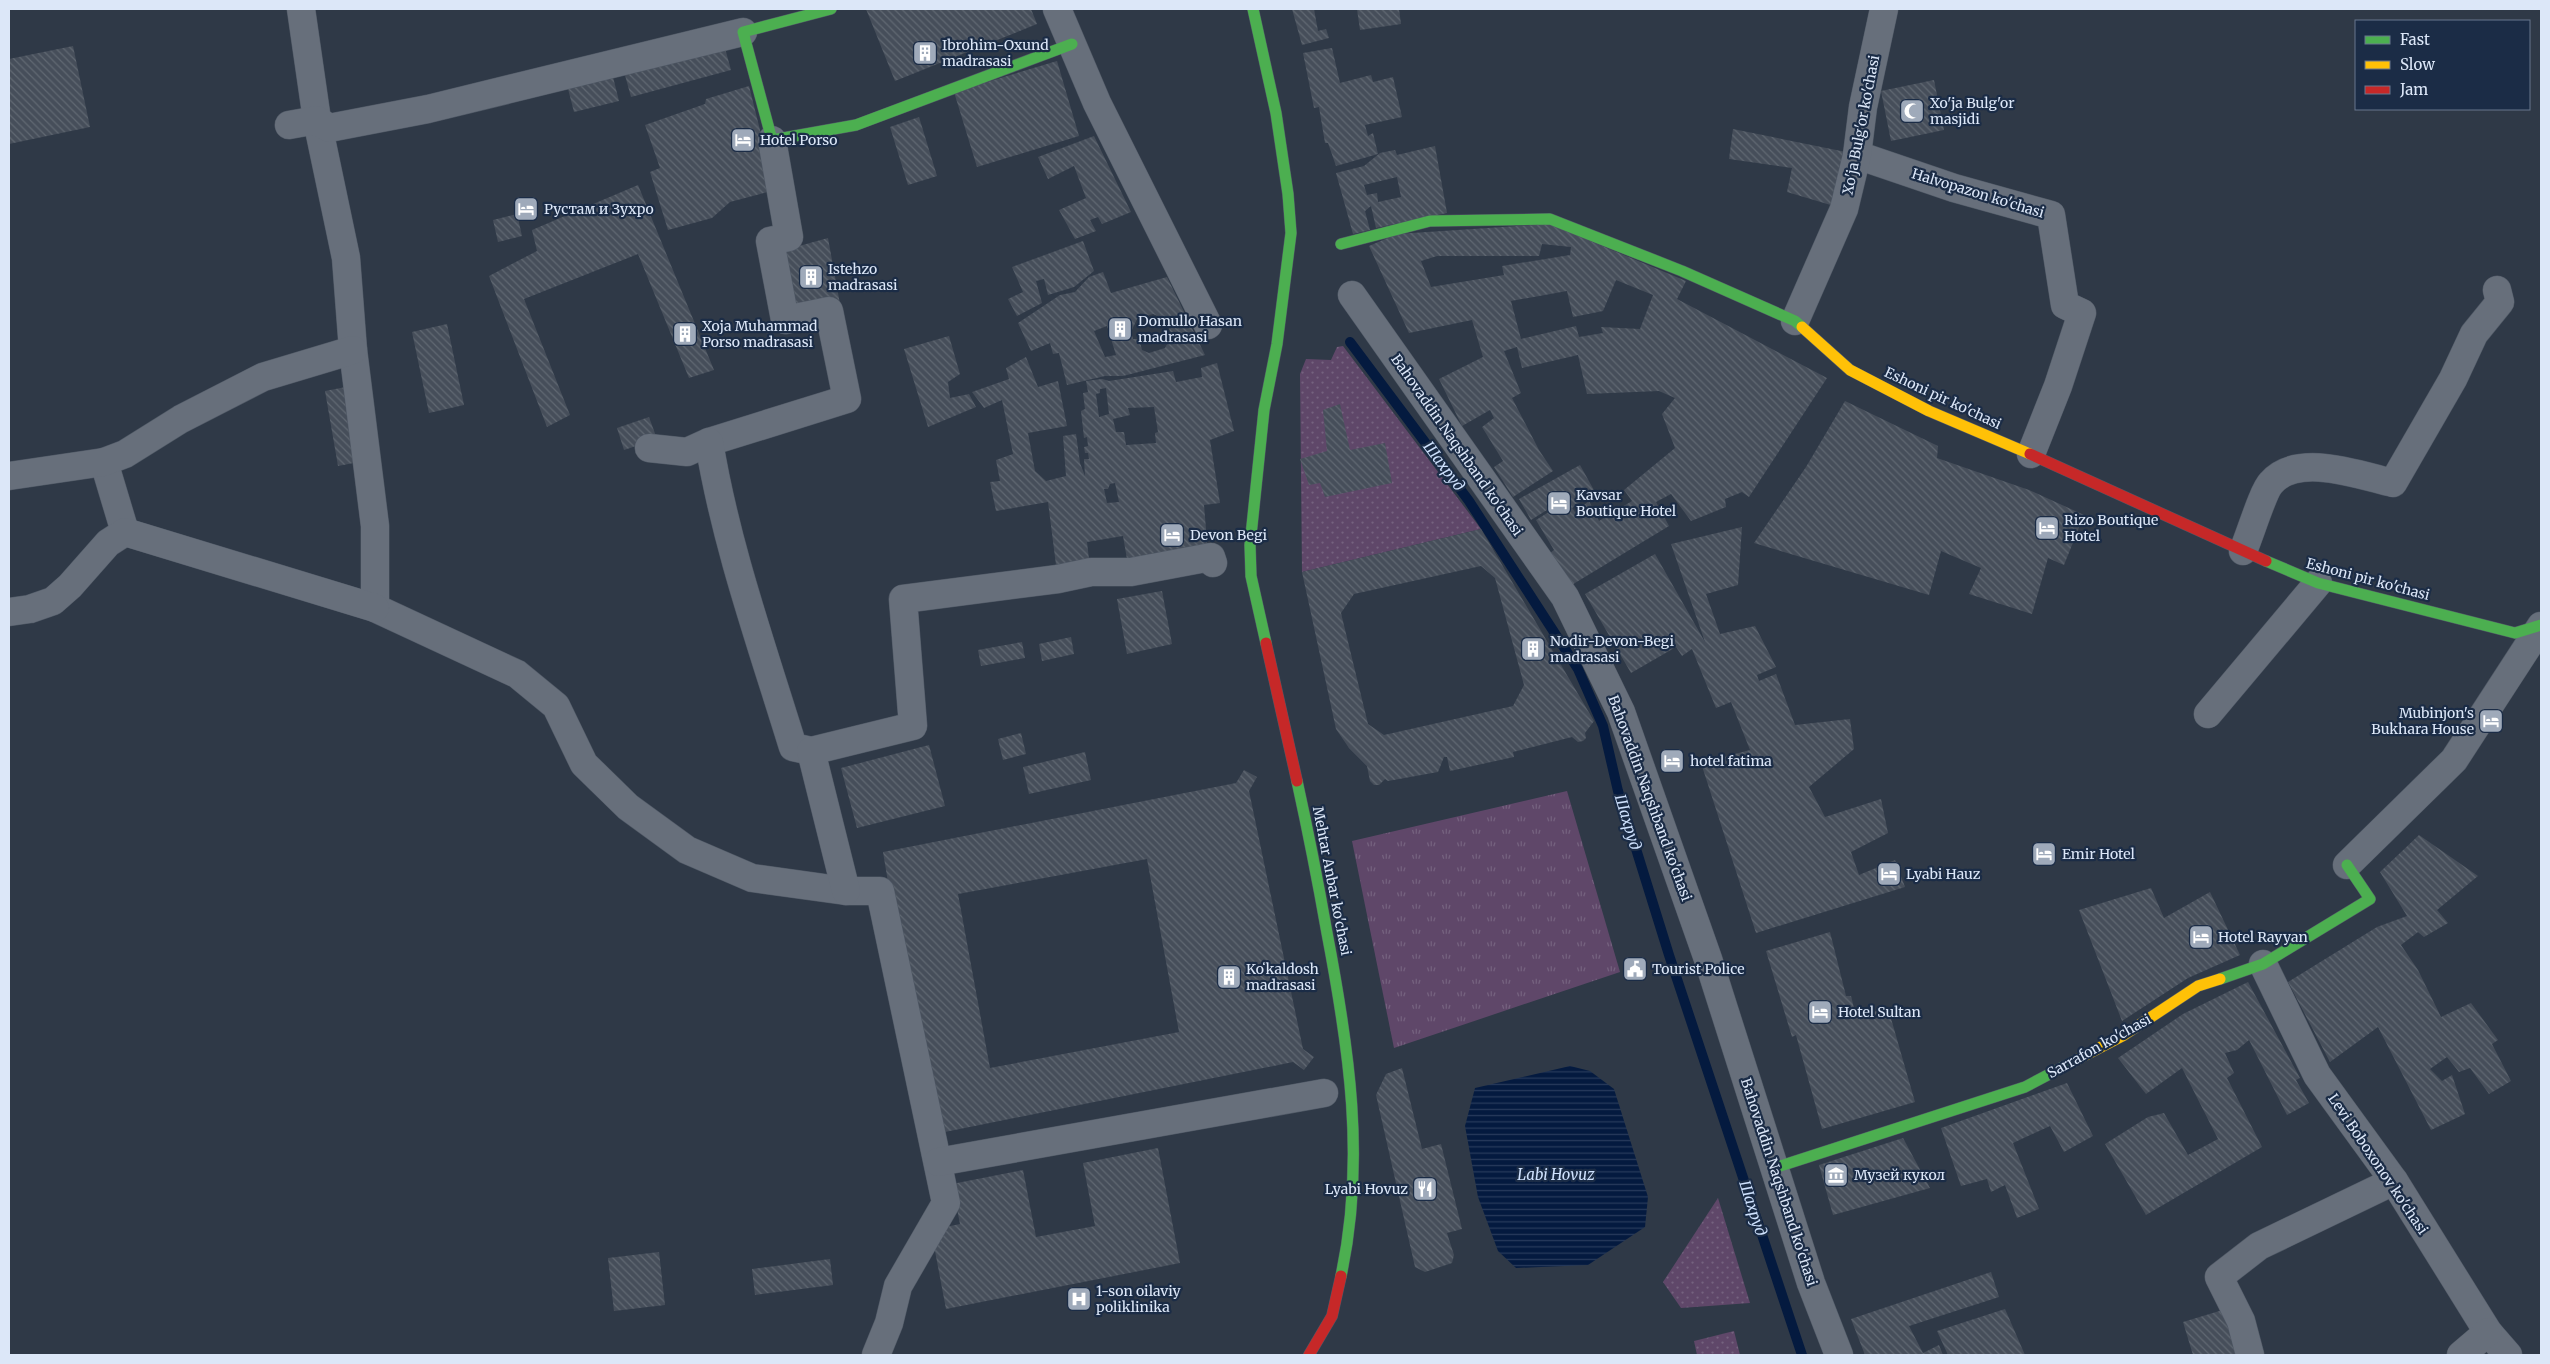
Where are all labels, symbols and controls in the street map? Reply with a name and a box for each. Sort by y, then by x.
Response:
legend [2355,20,2530,110]
text: Fast [2400,30,2430,49]
place label: Ibrohim-Oxund madrasasi [942,36,1049,70]
building icon: Ibrohim-Oxund madrasasi [912,40,938,66]
street label: Xo'ja Bulg'or ko'chasi [1839,53,1883,196]
text: Slow [2400,55,2435,74]
text: Jam [2399,80,2428,99]
place label: Xo'ja Bulg'or masjidi [1930,94,2014,128]
mosque icon: Xo'ja Bulg'or masjidi [1899,98,1925,124]
hotel icon: Hotel Porso [730,127,756,153]
place label: Hotel Porso [760,131,837,149]
street label: Halvopazon ko'chasi [1910,164,2047,222]
hotel icon: Рустам и Зухро [513,196,539,222]
place label: Рустам и Зухро [544,200,654,218]
place label: Istehzo madrasasi [828,260,898,294]
building icon: Istehzo madrasasi [798,264,824,290]
place label: Domullo Hasan madrasasi [1138,312,1242,346]
building icon: Domullo Hasan madrasasi [1107,316,1133,342]
place label: Xoja Muhammad Porso madrasasi [702,317,818,351]
building icon: Xoja Muhammad Porso madrasasi [672,321,698,347]
street label: Bahovaddin Naqshband ko'chasi [1387,351,1527,540]
street label: Eshoni pir ko'chasi [1882,363,2005,433]
water label: Шахруд [1419,437,1469,495]
place label: Kavsar Boutique Hotel [1576,486,1677,520]
hotel icon: Kavsar Boutique Hotel [1546,490,1572,516]
place label: Rizo Boutique Hotel [2064,511,2158,545]
hotel icon: Rizo Boutique Hotel [2034,515,2060,541]
hotel icon: Devon Begi [1159,522,1185,548]
place label: Devon Begi [1190,526,1268,544]
street label: Eshoni pir ko'chasi [2304,554,2432,604]
place label: Nodir-Devon-Begi madrasasi [1550,632,1675,666]
building icon: Nodir-Devon-Begi madrasasi [1520,636,1546,662]
street label: Bahovaddin Naqshband ko'chasi [1604,693,1696,904]
place label: Mubinjon's Bukhara House [2371,704,2474,738]
hotel icon: Mubinjon's Bukhara House [2478,708,2504,734]
hotel icon: hotel fatima [1659,748,1685,774]
place label: hotel fatima [1690,752,1772,770]
water label: Шахруд [1611,792,1646,853]
street label: Mehtar Anbar ko'chasi [1309,805,1355,958]
hotel icon: Emir Hotel [2031,841,2057,867]
place label: Emir Hotel [2062,845,2136,863]
hotel icon: Lyabi Hauz [1876,861,1902,887]
place label: Lyabi Hauz [1906,865,1981,883]
hotel icon: Hotel Rayyan [2188,924,2214,950]
place label: Hotel Rayyan [2218,928,2308,946]
public building icon: Tourist Police [1622,956,1648,982]
place label: Koʻkaldosh madrasasi [1246,960,1319,994]
place label: Tourist Police [1652,960,1745,978]
building icon: Koʻkaldosh madrasasi [1216,964,1242,990]
hotel icon: Hotel Sultan [1807,999,1833,1025]
place label: Hotel Sultan [1838,1003,1921,1021]
street label: Sarrafon ko'chasi [2044,1010,2155,1082]
street label: Bahovaddin Naqshband ko'chasi [1737,1076,1821,1289]
street label: Levi Boboxonov ko'chasi [2324,1090,2432,1238]
museum icon: Музей кукол [1823,1162,1849,1188]
water label: Labi Hovuz [1517,1165,1595,1184]
place label: Музей кукол [1854,1166,1945,1184]
restaurant icon: Lyabi Hovuz [1412,1176,1438,1202]
water label: Шахруд [1735,1178,1771,1239]
place label: Lyabi Hovuz [1325,1180,1408,1198]
place label: 1-son oilaviy poliklinika [1096,1282,1182,1316]
hospital icon: 1-son oilaviy poliklinika [1066,1286,1092,1312]

